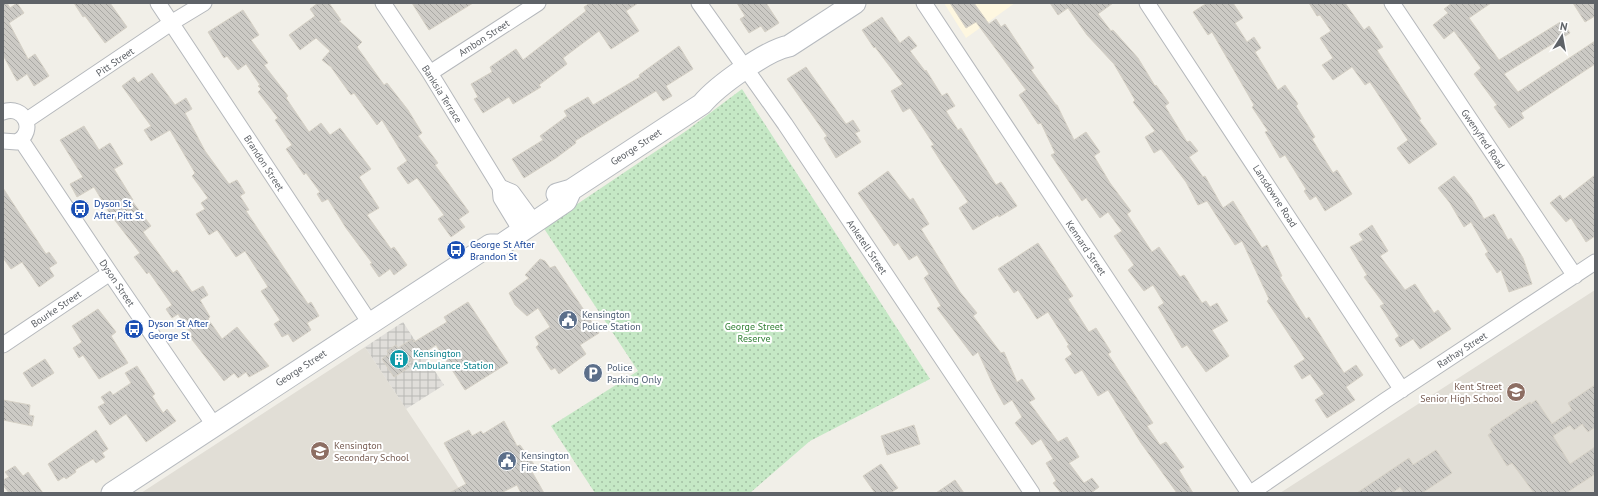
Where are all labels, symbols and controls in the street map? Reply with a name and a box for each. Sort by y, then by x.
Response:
street label: Ambon Street [456,16,513,59]
north arrow [1542,16,1582,56]
text: N [1559,19,1569,34]
street label: Pitt Street [93,44,137,79]
street label: Banksia Terrace [419,63,465,125]
street label: Gwenyfred Road [1458,107,1508,171]
street label: George Street [608,125,665,168]
street label: Brandon Street [241,133,287,194]
street label: Lansdowne Road [1250,162,1300,230]
place label: Dyson St After Pitt St [94,197,144,222]
bus stop icon: Dyson St After Pitt St [69,198,91,220]
street label: Anketell Street [844,217,890,277]
street label: Kennard Street [1063,218,1110,278]
place label: George St After Brandon St [470,238,535,263]
bus stop icon: George St After Brandon St [445,239,467,261]
street label: Dyson Street [96,257,138,310]
street label: Bourke Street [28,287,84,331]
place label: Kensington Police Station [582,308,641,333]
public building icon: Kensington Police Station [557,309,579,331]
place label: Dyson St After George St [148,317,209,342]
bus stop icon: Dyson St After George St [123,318,145,340]
park label: George Street Reserve [725,320,784,345]
street label: Rathay Street [1434,329,1490,371]
street label: George Street [273,346,330,389]
place label: Kensington Ambulance Station [413,347,494,372]
building icon: Kensington Ambulance Station [388,348,410,370]
place label: Police Parking Only [607,361,662,386]
parking icon: Police Parking Only [582,362,604,384]
place label: Kent Street Senior High School [1420,380,1503,405]
school or university icon: Kent Street Senior High School [1505,381,1527,403]
place label: Kensington Secondary School [334,439,409,464]
school or university icon: Kensington Secondary School [309,440,331,462]
place label: Kensington Fire Station [521,449,571,474]
public building icon: Kensington Fire Station [496,450,518,472]

